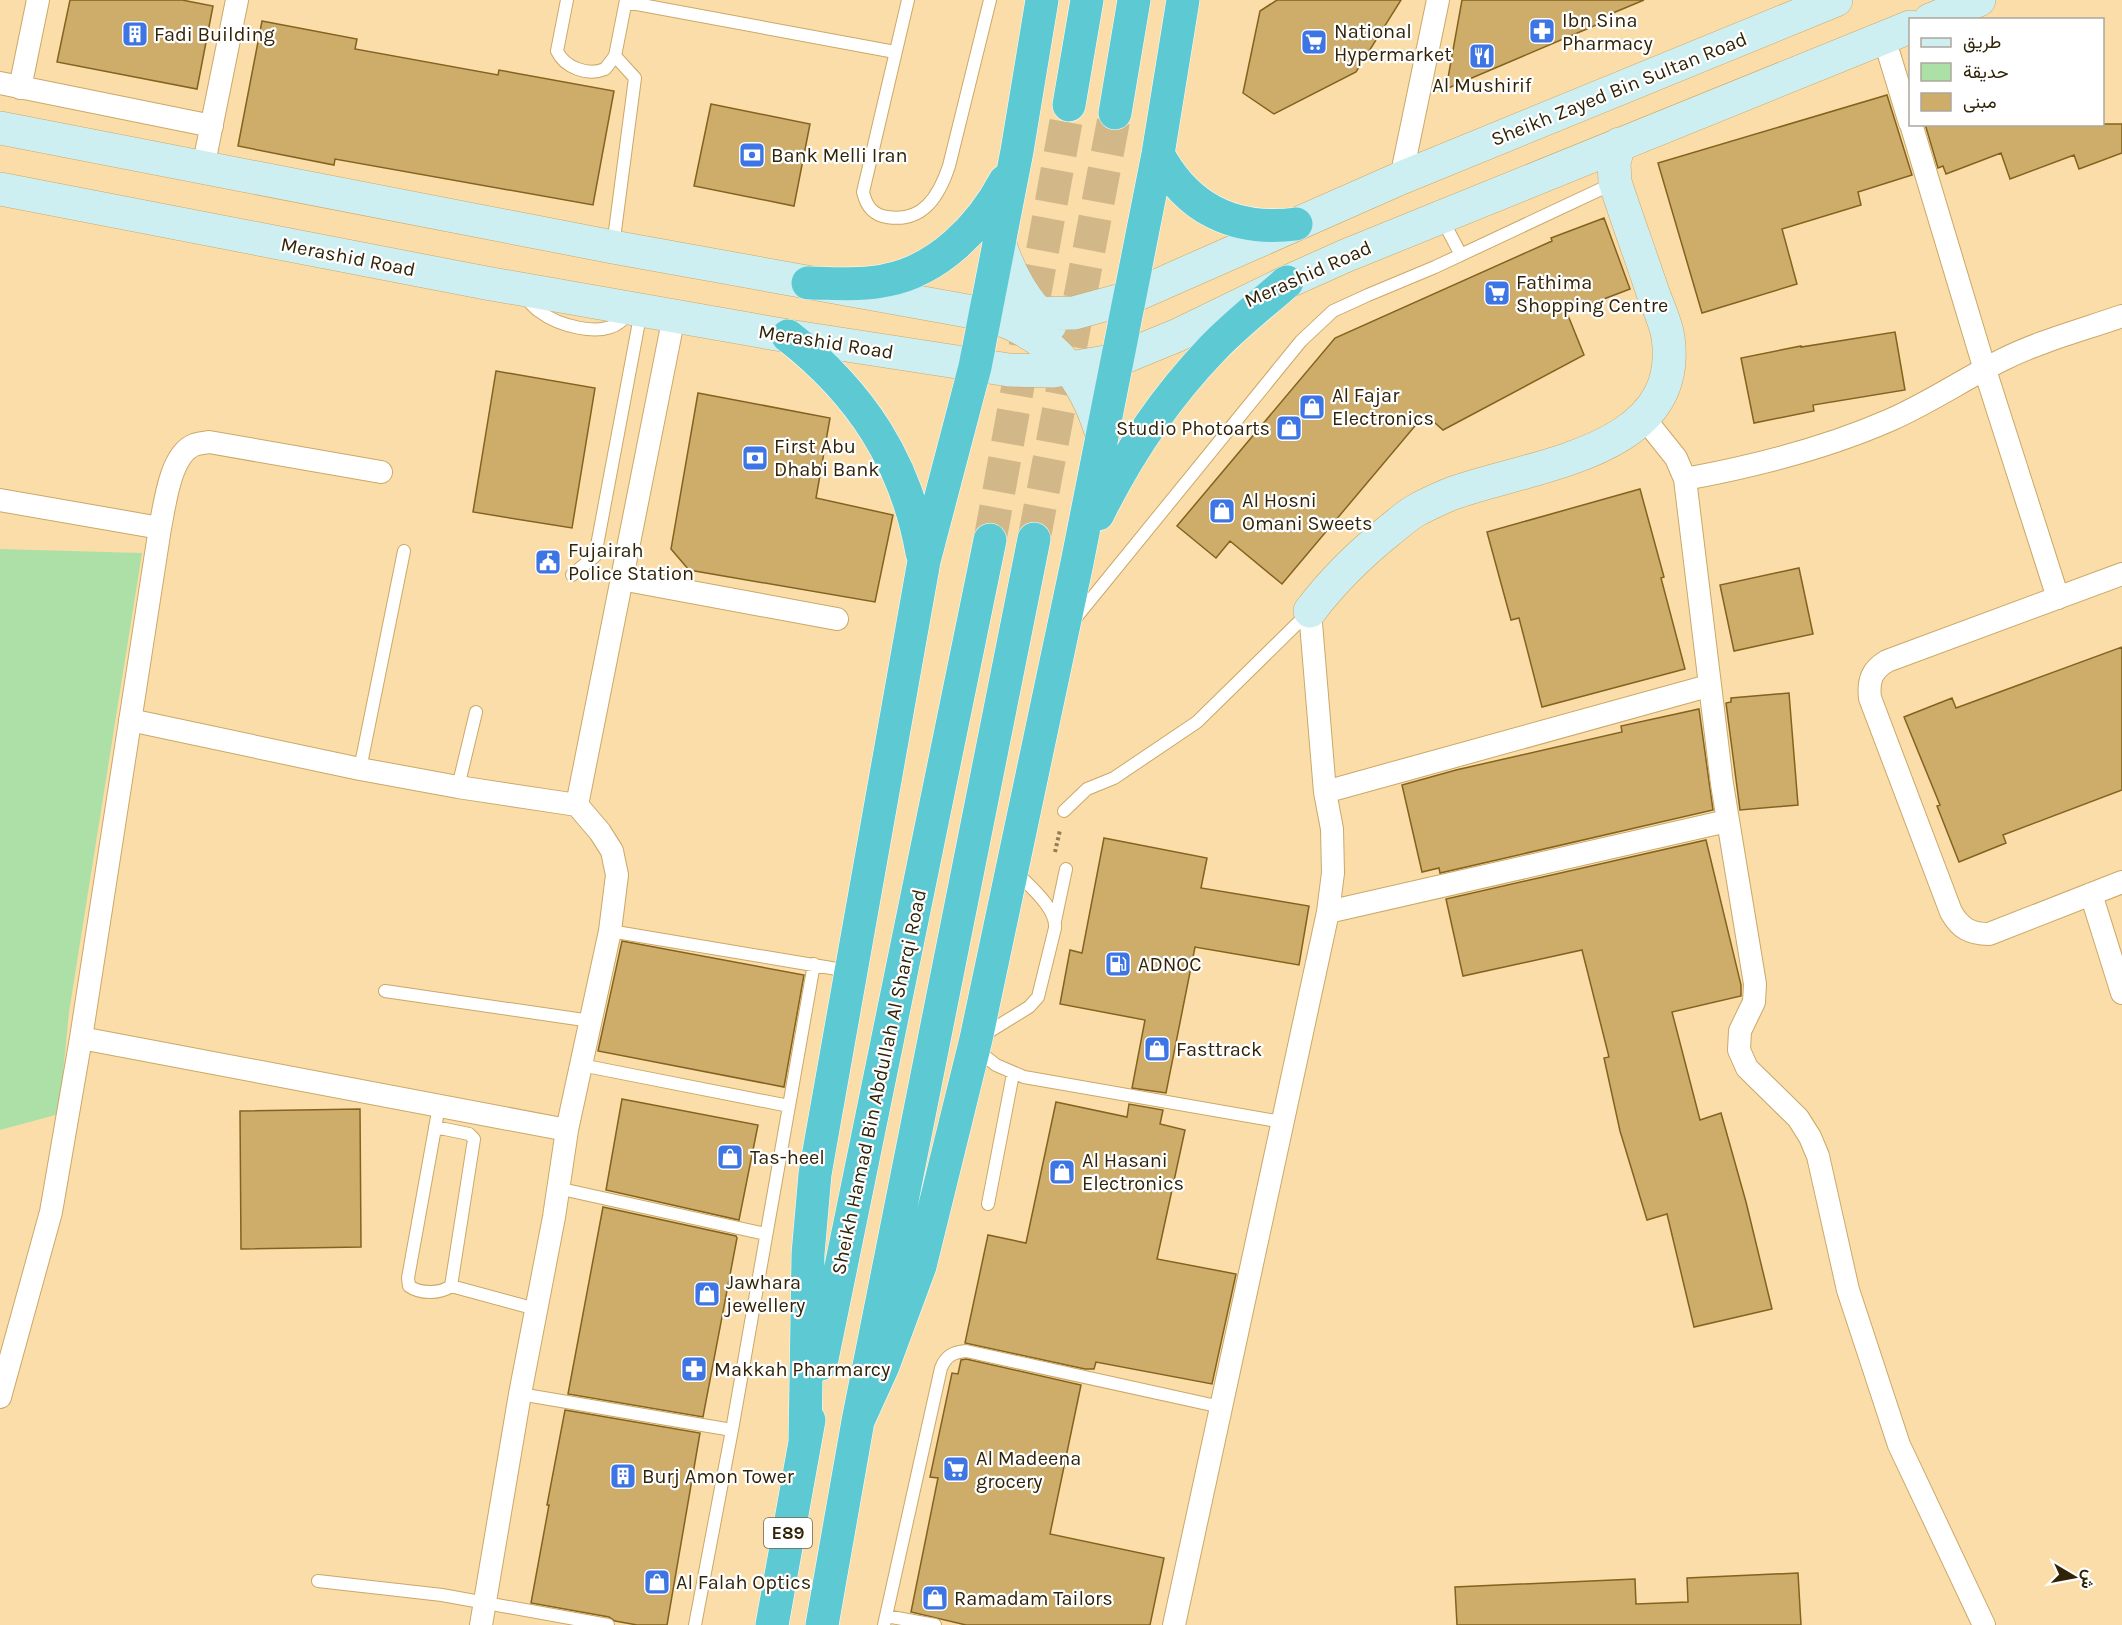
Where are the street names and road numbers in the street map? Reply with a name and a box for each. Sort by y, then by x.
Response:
street label: Sheikh Zayed Bin Sultan Road [1488,27,1750,151]
street label: Merashid Road [279,233,417,281]
street label: Merashid Road [1241,236,1375,312]
street label: Merashid Road [757,320,895,364]
street label: Sheikh Hamad Bin Abdullah Al Sharqi Road [827,887,931,1277]
road number: E89 [764,1518,812,1548]

